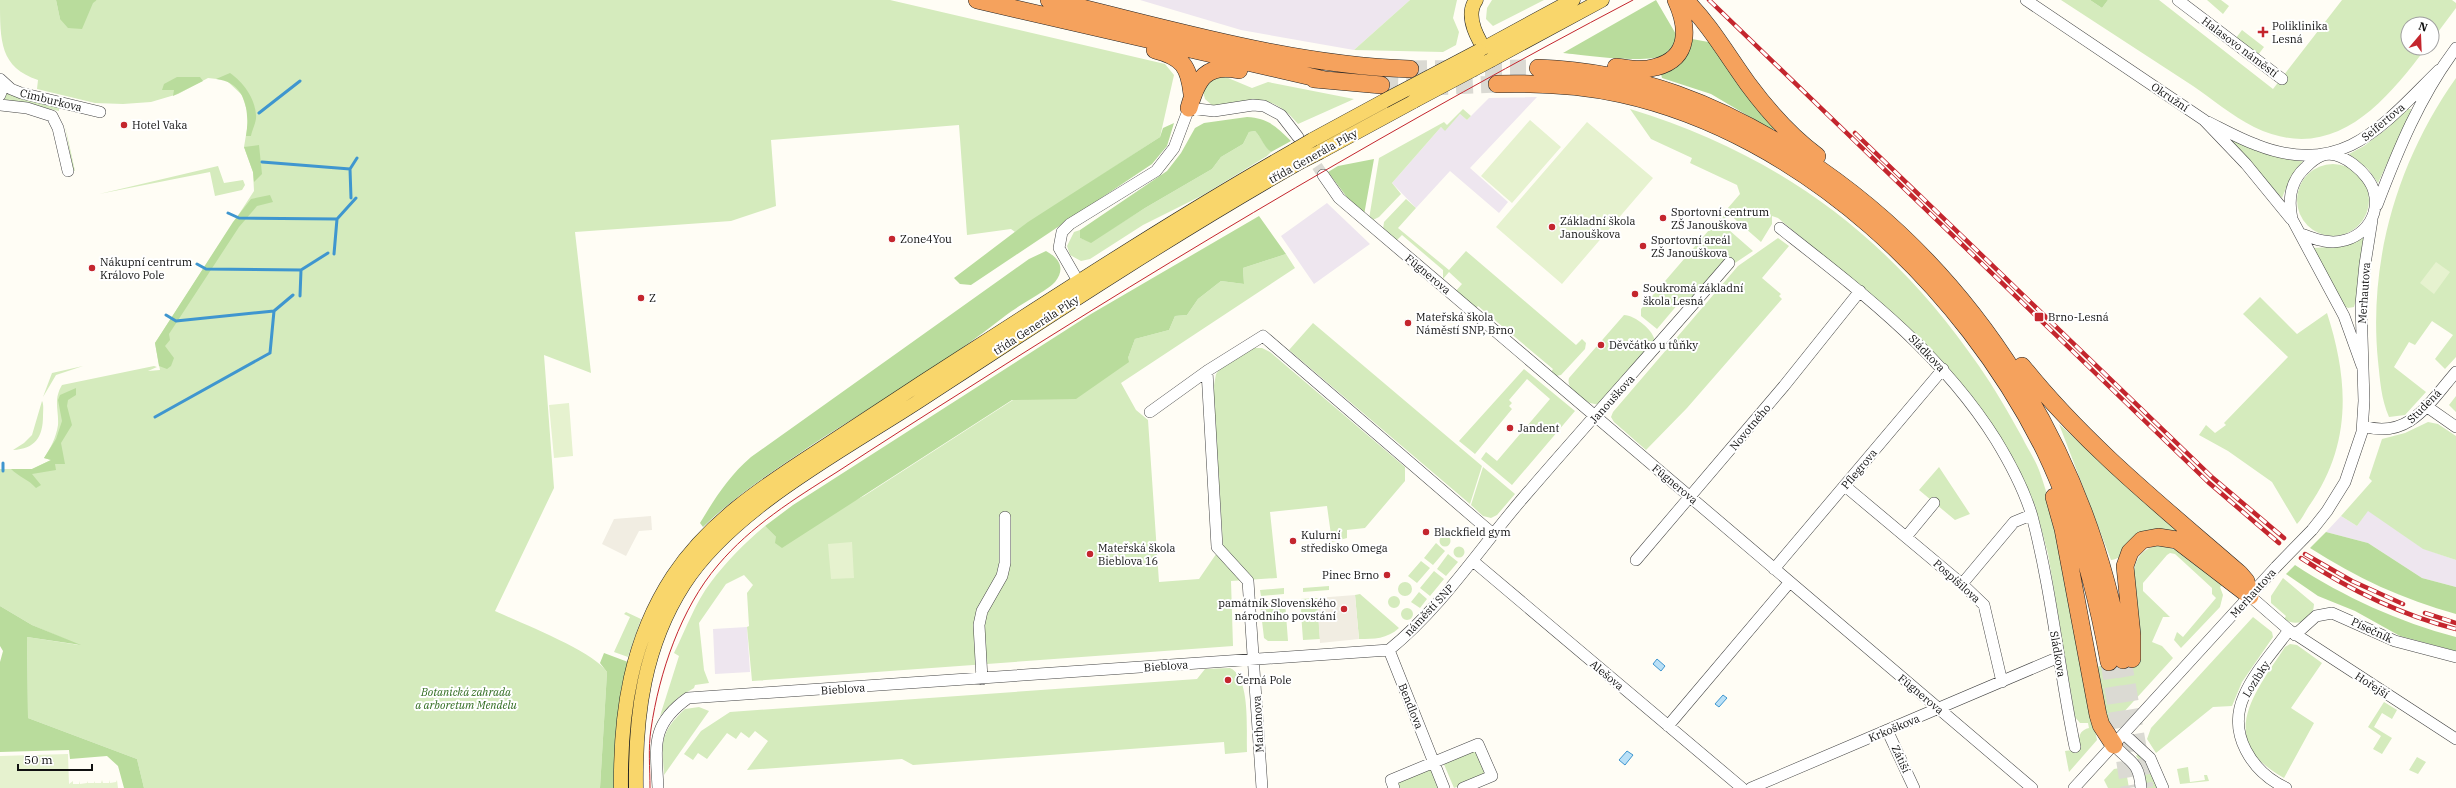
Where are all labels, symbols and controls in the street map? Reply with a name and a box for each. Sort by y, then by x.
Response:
street label: Halasovo náměstí [2199,14,2281,81]
north arrow [2400,16,2440,56]
place label: Poliklinika Lesná [2272,19,2328,46]
text: N [2417,19,2430,35]
marker: Poliklinika Lesná [2257,26,2269,38]
street label: Okružní [2149,79,2192,115]
street label: Cimburkova [19,86,83,114]
street label: Seifertova [2359,100,2407,144]
place label: Hotel Vaka [132,118,188,132]
marker: Hotel Vaka [119,120,129,130]
street label: třída Generála Píky [1266,126,1360,186]
place label: Sportovní centrum ZŠ Janouškova [1671,205,1770,232]
marker: Sportovní centrum ZŠ Janouškova [1658,213,1668,223]
place label: Základní škola Janouškova [1560,214,1636,241]
marker: Základní škola Janouškova [1547,222,1557,232]
place label: Zone4You [900,232,952,246]
place label: Sportovní areál ZŠ Janouškova [1651,233,1731,260]
marker: Zone4You [887,234,897,244]
marker: Sportovní areál ZŠ Janouškova [1638,241,1648,251]
street label: Fügnerova [1402,251,1454,297]
place label: Nákupní centrum Královo Pole [100,255,193,282]
street label: Merhautova [2355,262,2373,324]
marker: Nákupní centrum Královo Pole [87,263,97,273]
place label: Soukromá základní škola Lesná [1643,281,1744,308]
marker: Soukromá základní škola Lesná [1630,289,1640,299]
place label: Z [649,291,656,305]
street label: třída Generála Píky [990,292,1082,358]
marker: Z [636,293,646,303]
place label: Mateřská škola Náměstí SNP, Brno [1416,310,1514,337]
place label: Brno-Lesná [2048,310,2109,324]
marker: Brno-Lesná [2033,311,2045,323]
marker: Mateřská škola Náměstí SNP, Brno [1403,318,1413,328]
street label: Sládkova [1906,331,1948,375]
place label: Děvčátko u tůňky [1609,338,1698,352]
marker: Děvčátko u tůňky [1596,340,1606,350]
street label: Janouškova [1587,372,1637,426]
street label: Studená [2404,386,2444,426]
street label: Novotného [1726,401,1774,453]
place label: Jandent [1518,421,1560,435]
marker: Jandent [1505,423,1515,433]
street label: Pflegrova [1838,446,1880,492]
street label: Fügnerova [1649,461,1701,507]
place label: Blackfield gym [1434,525,1511,539]
marker: Blackfield gym [1421,527,1431,537]
place label: Kulurní středisko Omega [1301,528,1388,555]
marker: Kulurní středisko Omega [1288,536,1298,546]
place label: Mateřská škola Bieblova 16 [1098,541,1176,568]
marker: Mateřská škola Bieblova 16 [1085,549,1095,559]
street label: Pospíšilova [1931,556,1983,606]
street label: Merhautova [2227,565,2279,621]
place label: Pinec Brno [1322,568,1379,582]
marker: Pinec Brno [1382,570,1392,580]
street label: náměstí SNP [1401,581,1457,639]
place label: památník Slovenského národního povstání [1218,596,1337,623]
marker: památník Slovenského národního povstání [1339,604,1349,614]
street label: Písečník [2349,614,2396,646]
street label: Sládkova [2047,630,2069,678]
street label: Bieblova [1143,657,1189,675]
street label: Alešova [1587,657,1627,693]
street label: Lozíbky [2239,658,2273,700]
street label: Hořejší [2352,669,2392,701]
street label: Fügnerova [1895,671,1947,717]
place label: Černá Pole [1236,673,1292,687]
marker: Černá Pole [1223,675,1233,685]
street label: Bieblova [820,680,866,698]
street label: Bendlova [1395,681,1427,731]
park label: Botanická zahrada a arboretum Mendelu [415,685,518,712]
street label: Mathonova [1250,695,1266,753]
street label: Krkoškova [1866,711,1922,745]
street label: Zátiší [1889,743,1914,776]
scale bar [18,746,92,772]
text: 50 m [24,752,53,767]

